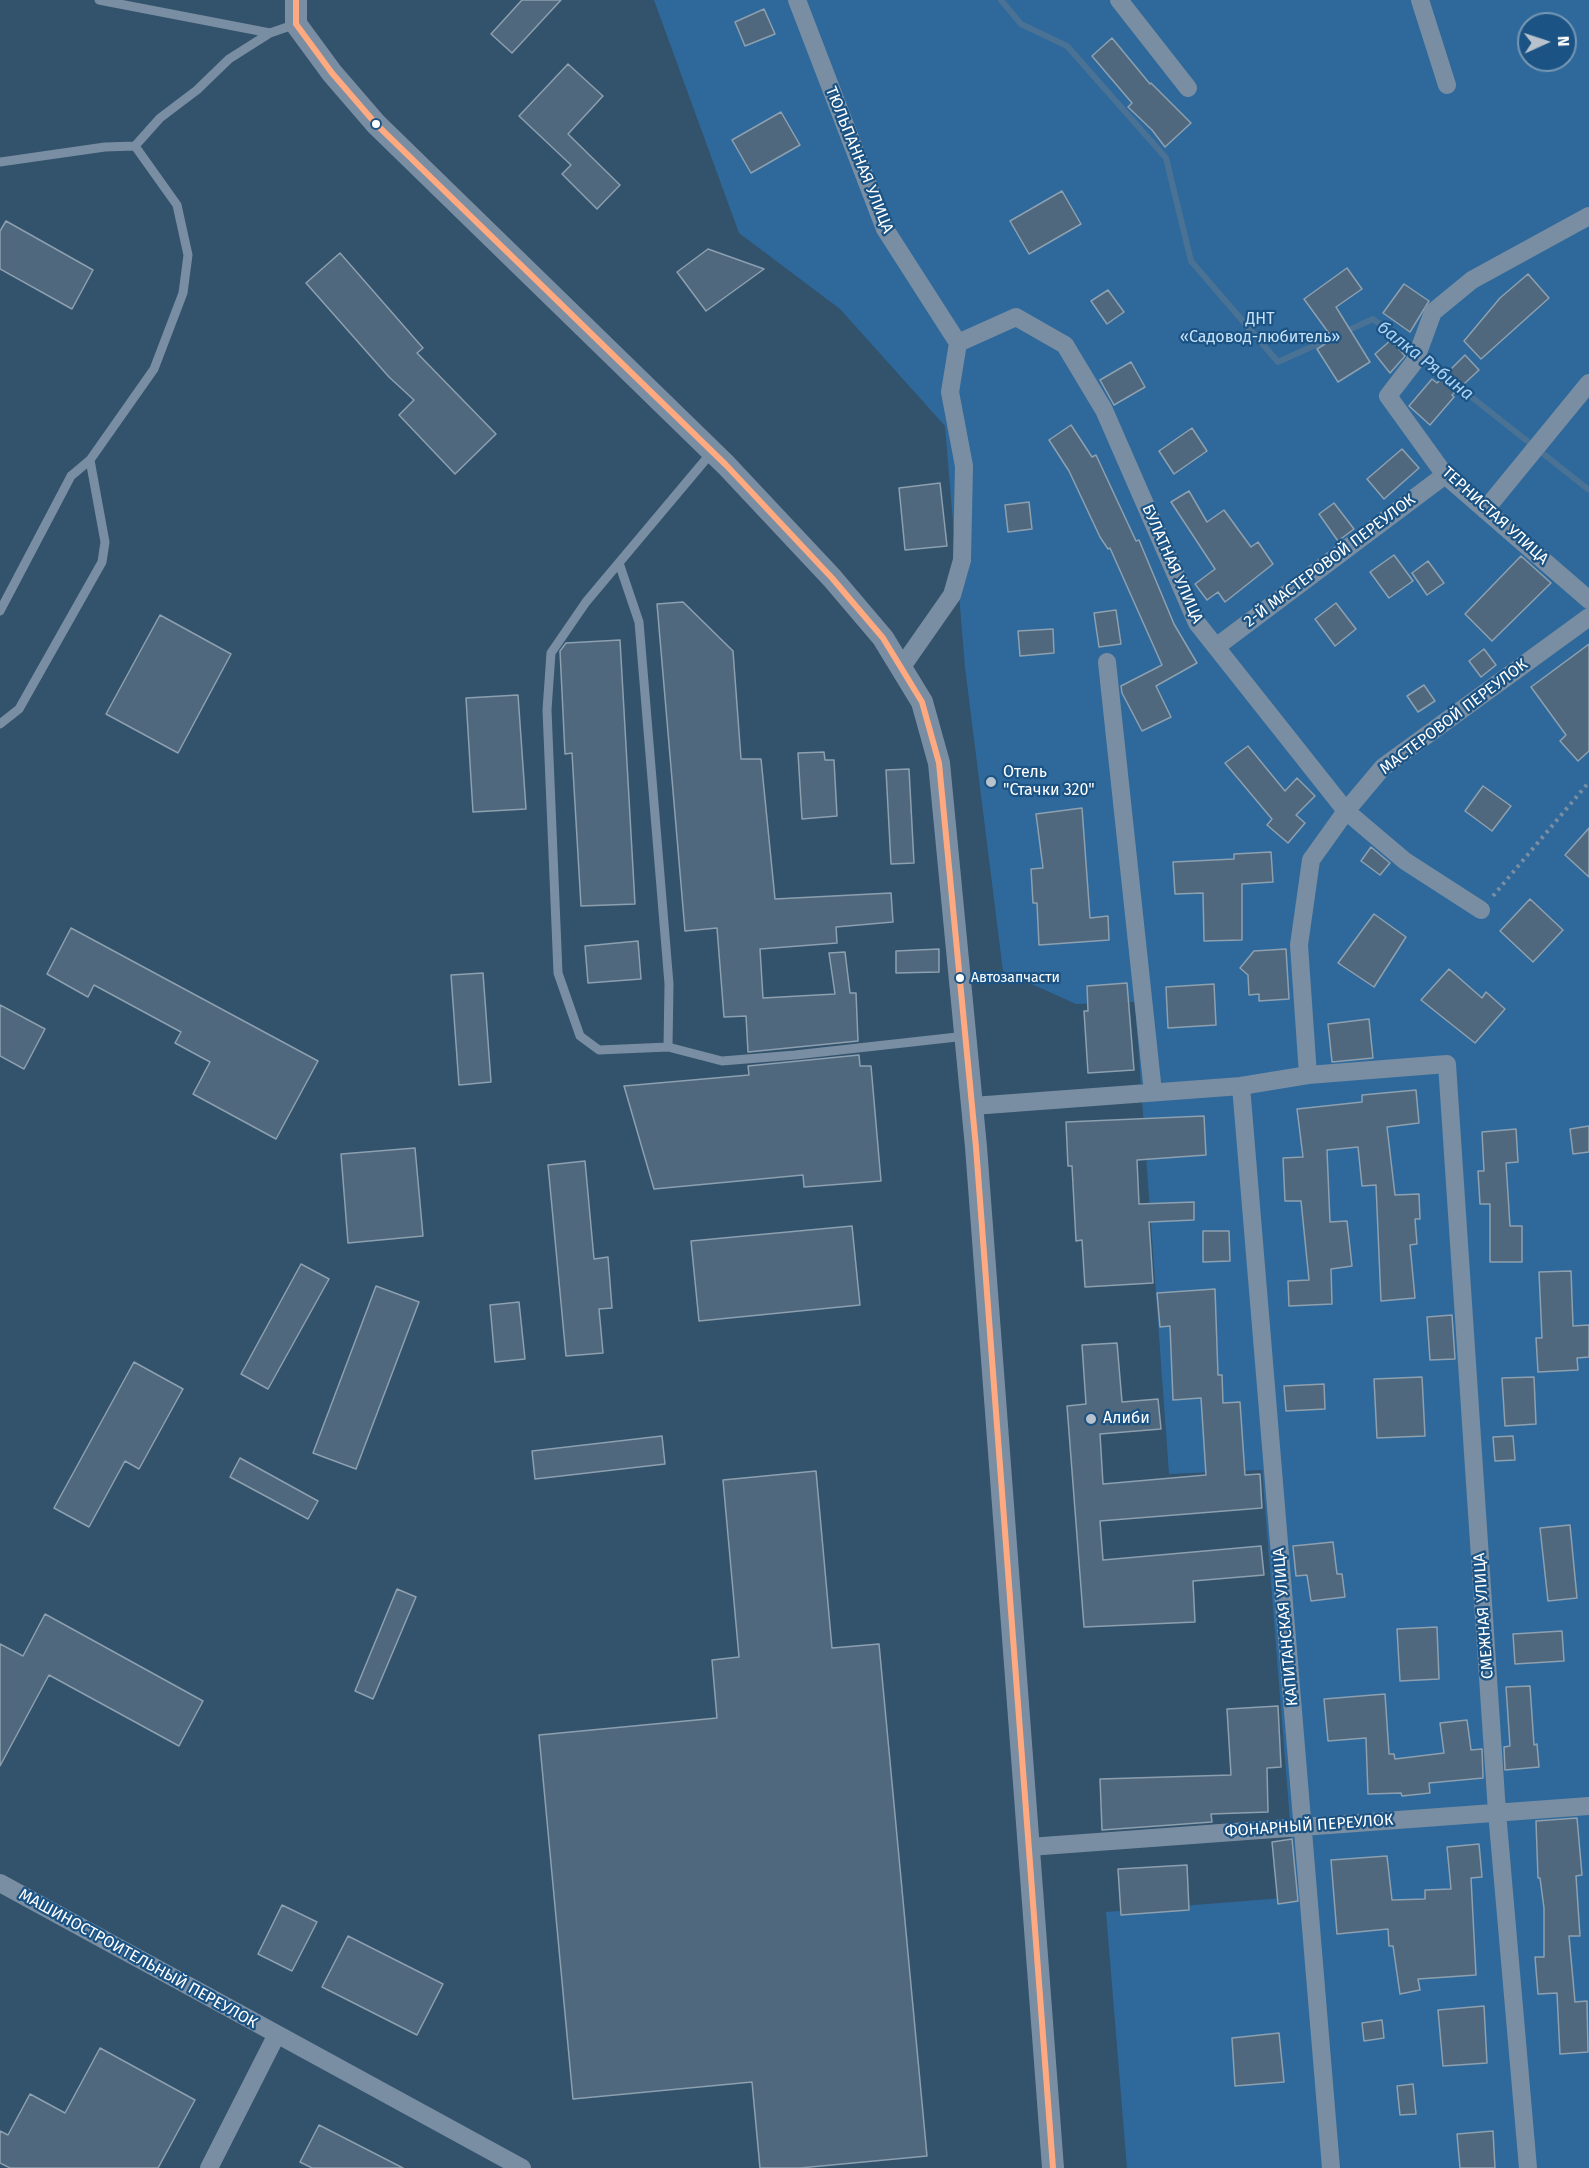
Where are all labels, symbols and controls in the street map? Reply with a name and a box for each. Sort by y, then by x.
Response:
north arrow [1517,12,1577,72]
text: N [1554,35,1573,47]
street label: ТЮЛЬПАННАЯ УЛИЦА [821,84,897,236]
unlabelled marker [370,118,382,130]
park label: ДНТ «Садовод-любитель» [1180,310,1340,348]
water label: балка Рябина [1373,317,1477,405]
street label: ТЕРНИСТАЯ УЛИЦА [1438,463,1552,569]
street label: 2-Й МАСТЕРОВОЙ ПЕРЕУЛОК [1241,490,1419,632]
street label: БУЛАТНАЯ УЛИЦА [1137,502,1207,626]
street label: МАСТЕРОВОЙ ПЕРЕУЛОК [1376,655,1532,779]
place label: Отель "Стачки 320" [1003,763,1095,801]
marker: Отель "Стачки 320" [984,775,998,789]
place label: Автозапчасти [971,970,1060,986]
marker: Автозапчасти [954,972,966,984]
place label: Алиби [1103,1409,1150,1429]
marker: Алиби [1084,1412,1098,1426]
street label: КАПИТАНСКАЯ УЛИЦА [1270,1547,1302,1707]
street label: СМЕЖНАЯ УЛИЦА [1470,1552,1498,1680]
street label: ФОНАРНЫЙ ПЕРЕУЛОК [1224,1811,1394,1841]
street label: МАШИНОСТРОИТЕЛЬНЫЙ ПЕРЕУЛОК [15,1885,261,2033]

